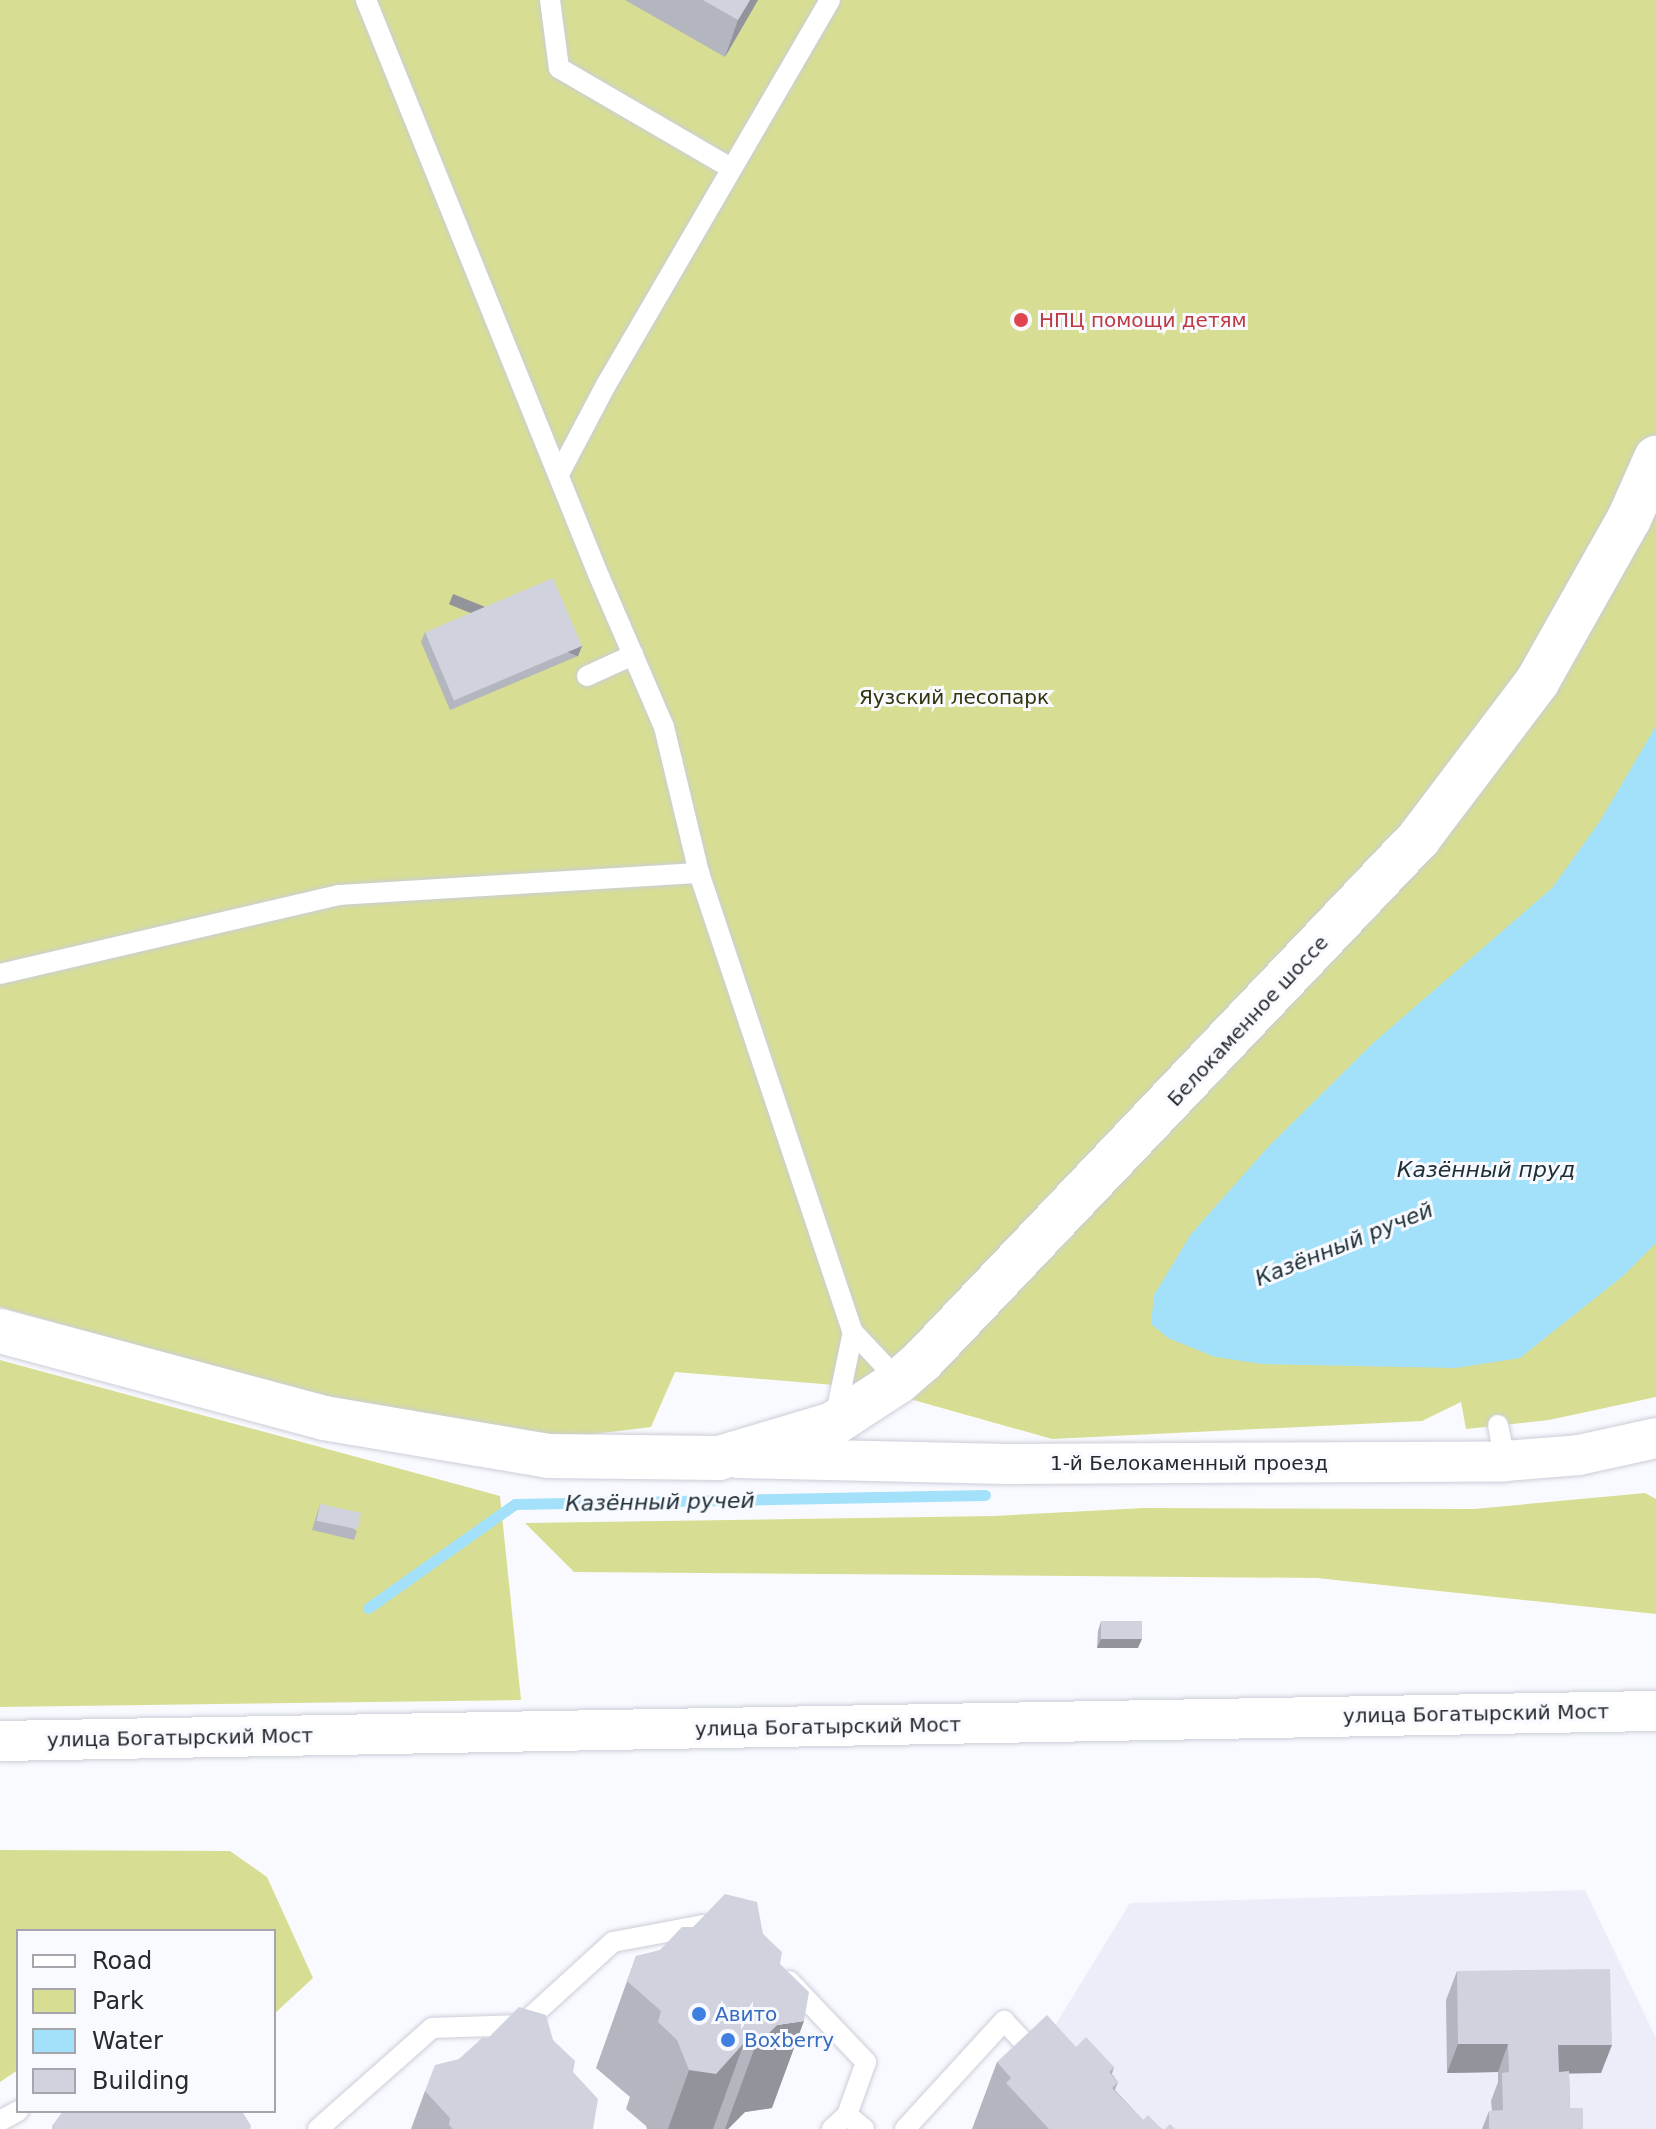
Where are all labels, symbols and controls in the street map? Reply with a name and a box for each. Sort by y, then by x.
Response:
place label: НПЦ помощи детям [1039,308,1247,332]
marker: НПЦ помощи детям [1010,309,1032,331]
park label: Яузский лесопарк [859,685,1049,709]
street label: Белокаменное шоссе [1163,931,1333,1111]
water label: Казённый пруд [1397,1157,1575,1183]
water label: Казённый ручей [1251,1196,1437,1292]
street label: 1-й Белокаменный проезд [1050,1451,1328,1475]
water label: Казённый ручей [565,1487,755,1517]
street label: улица Богатырский Мост [1343,1700,1609,1728]
street label: улица Богатырский Мост [695,1713,961,1741]
street label: улица Богатырский Мост [47,1724,313,1752]
legend [16,1929,276,2113]
text: Road [92,1947,152,1975]
text: Park [92,1987,144,2015]
place label: Авито [715,2002,777,2026]
marker: Авито [690,2005,708,2023]
text: Water [92,2027,163,2055]
place label: Boxberry [744,2028,834,2052]
marker: Boxberry [719,2031,737,2049]
text: Building [92,2067,189,2095]

